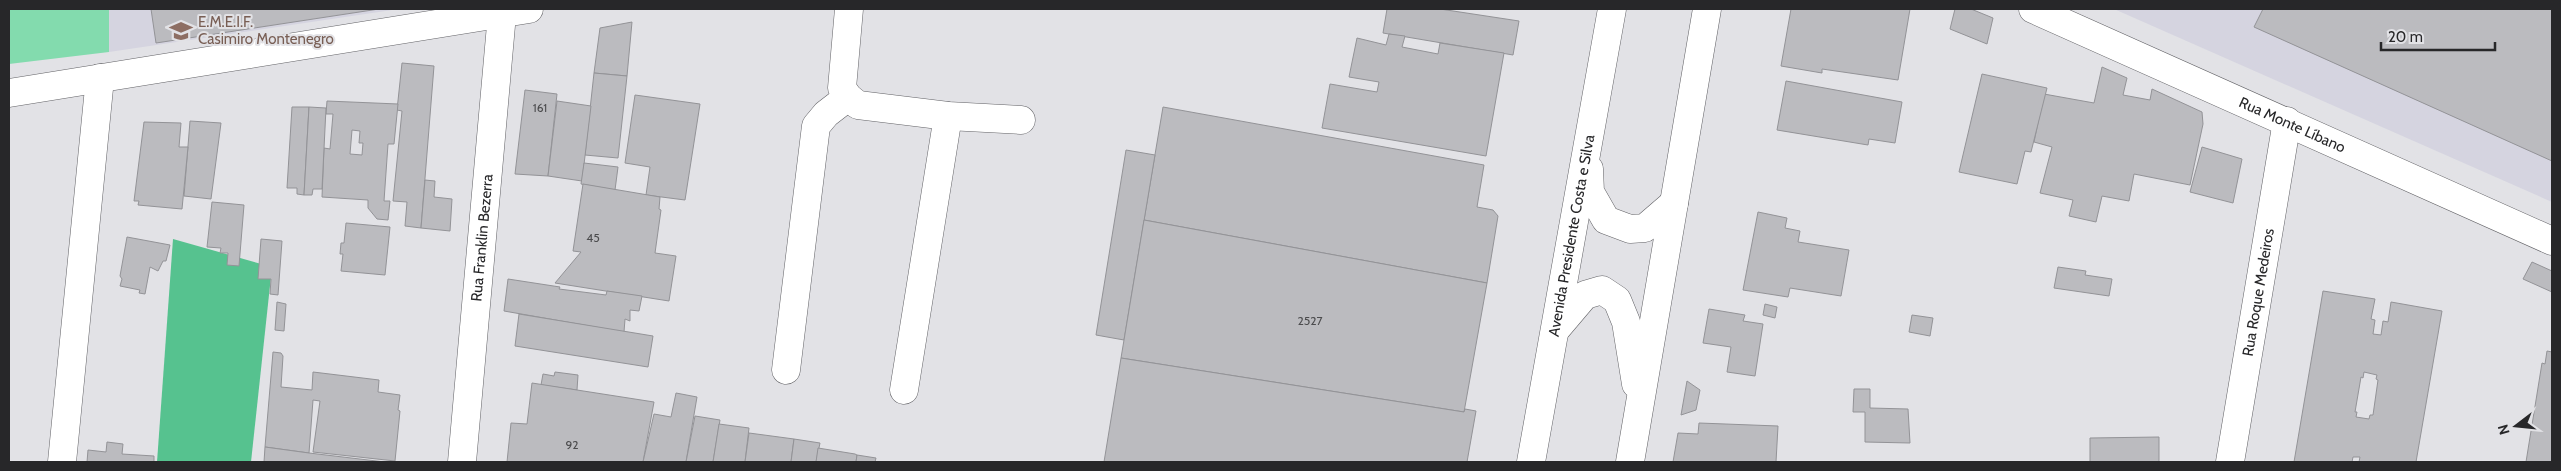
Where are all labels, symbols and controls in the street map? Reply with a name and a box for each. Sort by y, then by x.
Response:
place label: E.M.E.I.F. Casimiro Montenegro [198,13,334,48]
school or university icon: E.M.E.I.F. Casimiro Montenegro [168,18,194,44]
scale bar [2381,20,2495,52]
text: 20 m [2388,28,2423,46]
street label: Rua Monte Líbano [2236,93,2348,157]
house number: 161 [533,100,547,115]
street label: Avenida Presidente Costa e Silva [1545,133,1598,338]
street label: Rua Franklin Bezerra [467,173,497,302]
street label: Rua Roque Medeiros [2239,227,2278,358]
house number: 45 [586,230,600,245]
house number: 2527 [1297,313,1323,328]
north arrow [2491,401,2541,451]
text: N [2493,422,2514,437]
house number: 92 [565,437,579,452]

